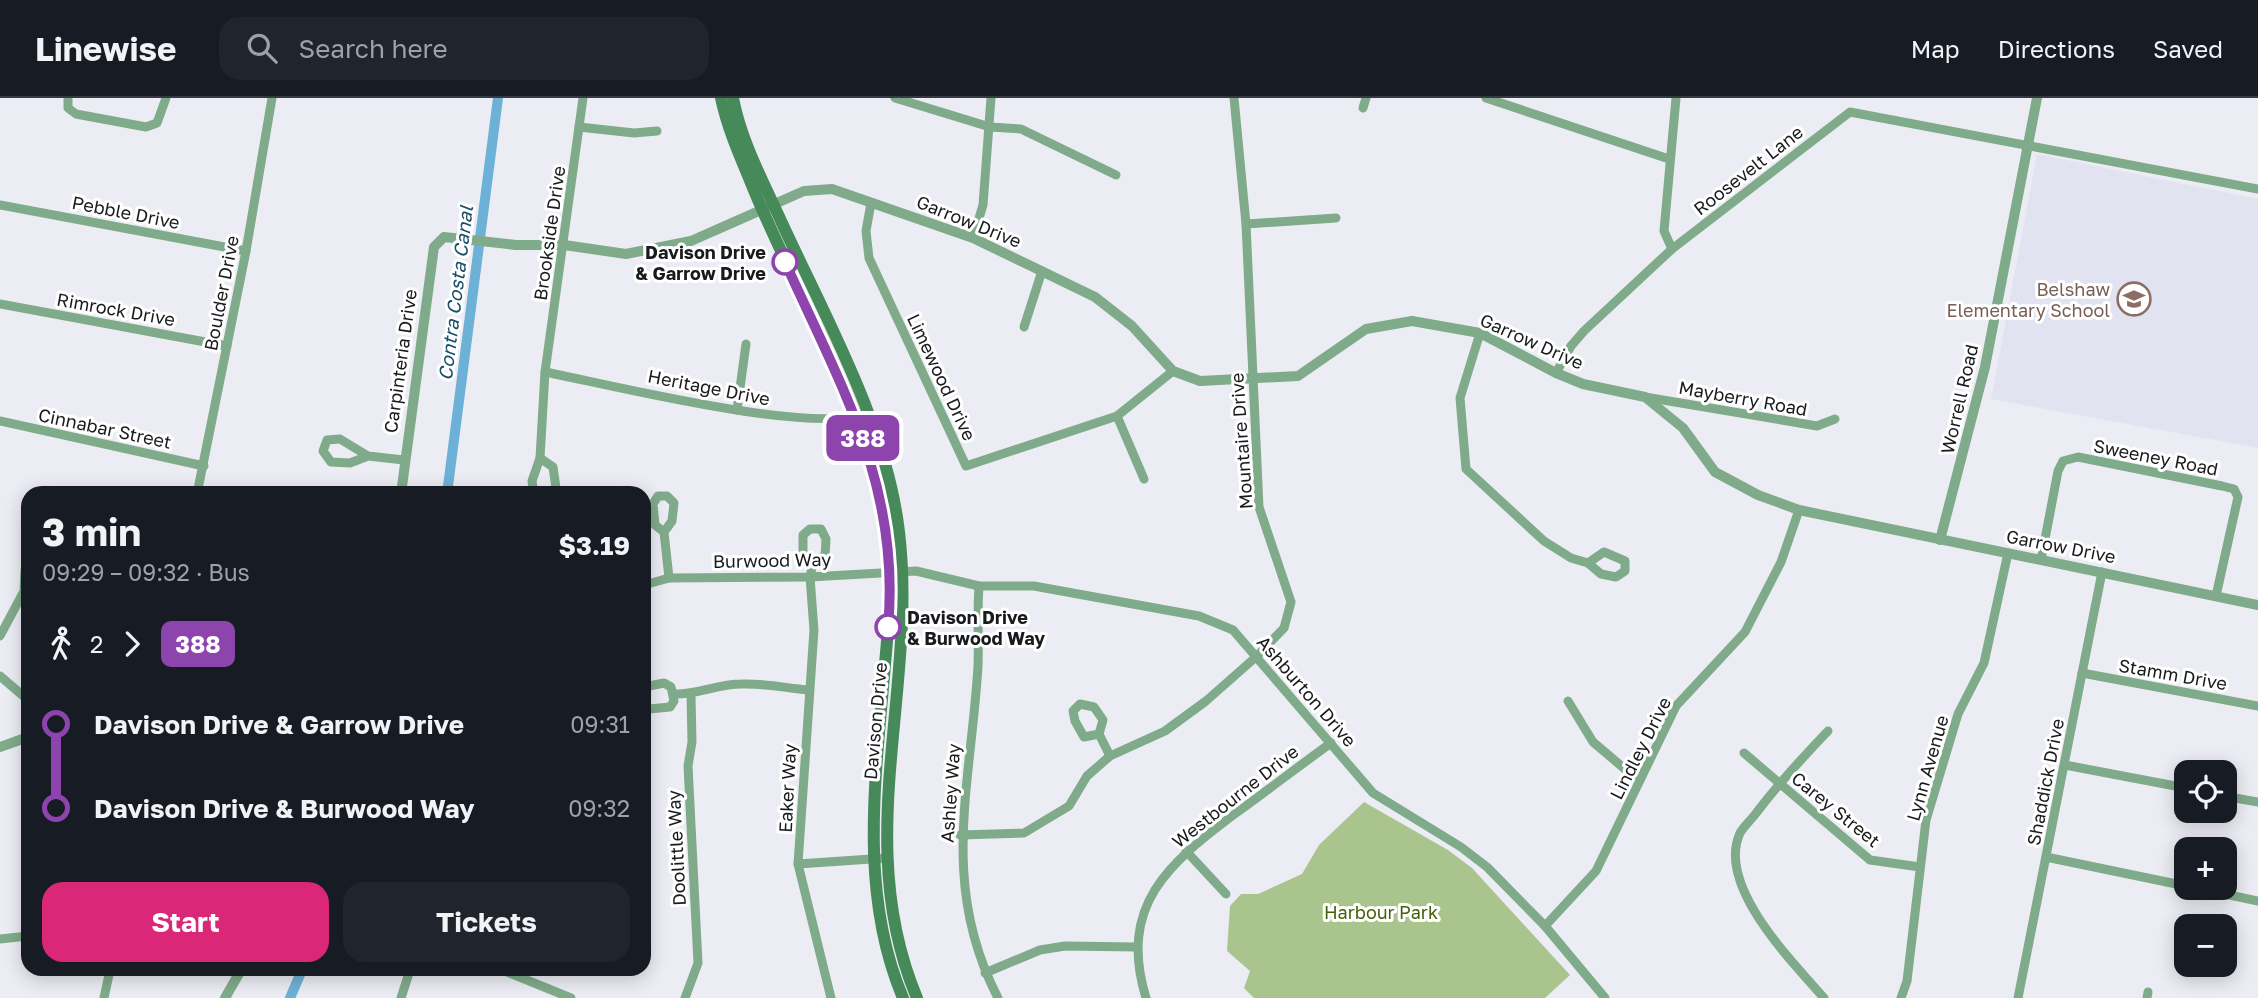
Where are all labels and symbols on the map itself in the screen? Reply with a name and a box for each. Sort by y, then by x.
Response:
street label: Roosevelt Lane [1689,120,1807,220]
street label: Brookside Drive [529,164,569,302]
street label: Garrow Drive [913,190,1025,252]
street label: Pebble Drive [70,191,182,233]
water label: Contra Costa Canal [433,203,477,382]
street label: Boulder Drive [199,233,243,353]
place label: Davison Drive & Garrow Drive [635,241,766,284]
marker: Davison Drive & Garrow Drive [772,249,798,275]
place label: Belshaw Elementary School [1946,278,2110,321]
school or university icon: Belshaw Elementary School [2115,280,2153,318]
street label: Rimrock Drive [55,288,177,330]
street label: Carpinteria Drive [379,288,421,434]
street label: Garrow Drive [1477,308,1587,374]
street label: Limewood Drive [903,310,981,444]
street label: Worrell Road [1936,342,1982,456]
street label: Heritage Drive [646,364,772,410]
street label: Mountaire Drive [1225,372,1257,510]
street label: Mayberry Road [1677,376,1809,420]
street label: Cinnabar Street [36,403,174,453]
line badge: 388 [823,415,903,461]
street label: Sweeney Road [2092,434,2220,480]
street label: Garrow Drive [2004,525,2118,567]
street label: Burwood Way [713,548,831,572]
place label: Davison Drive & Burwood Way [907,606,1045,649]
marker: Davison Drive & Burwood Way [875,614,901,640]
street label: Ashburton Drive [1253,631,1361,751]
street label: Stamm Drive [2117,654,2229,694]
street label: Davison Drive [859,661,891,781]
street label: Lindley Drive [1605,693,1675,803]
street label: Lynn Avenue [1901,713,1953,823]
street label: Shaddick Drive [2022,717,2068,847]
street label: Westbourne Drive [1167,740,1303,852]
street label: Eaker Way [774,743,800,833]
street label: Ashley Way [936,743,964,843]
street label: Carey Street [1787,767,1885,851]
street label: Doolittle Way [662,790,690,906]
park label: Harbour Park [1324,901,1438,923]

